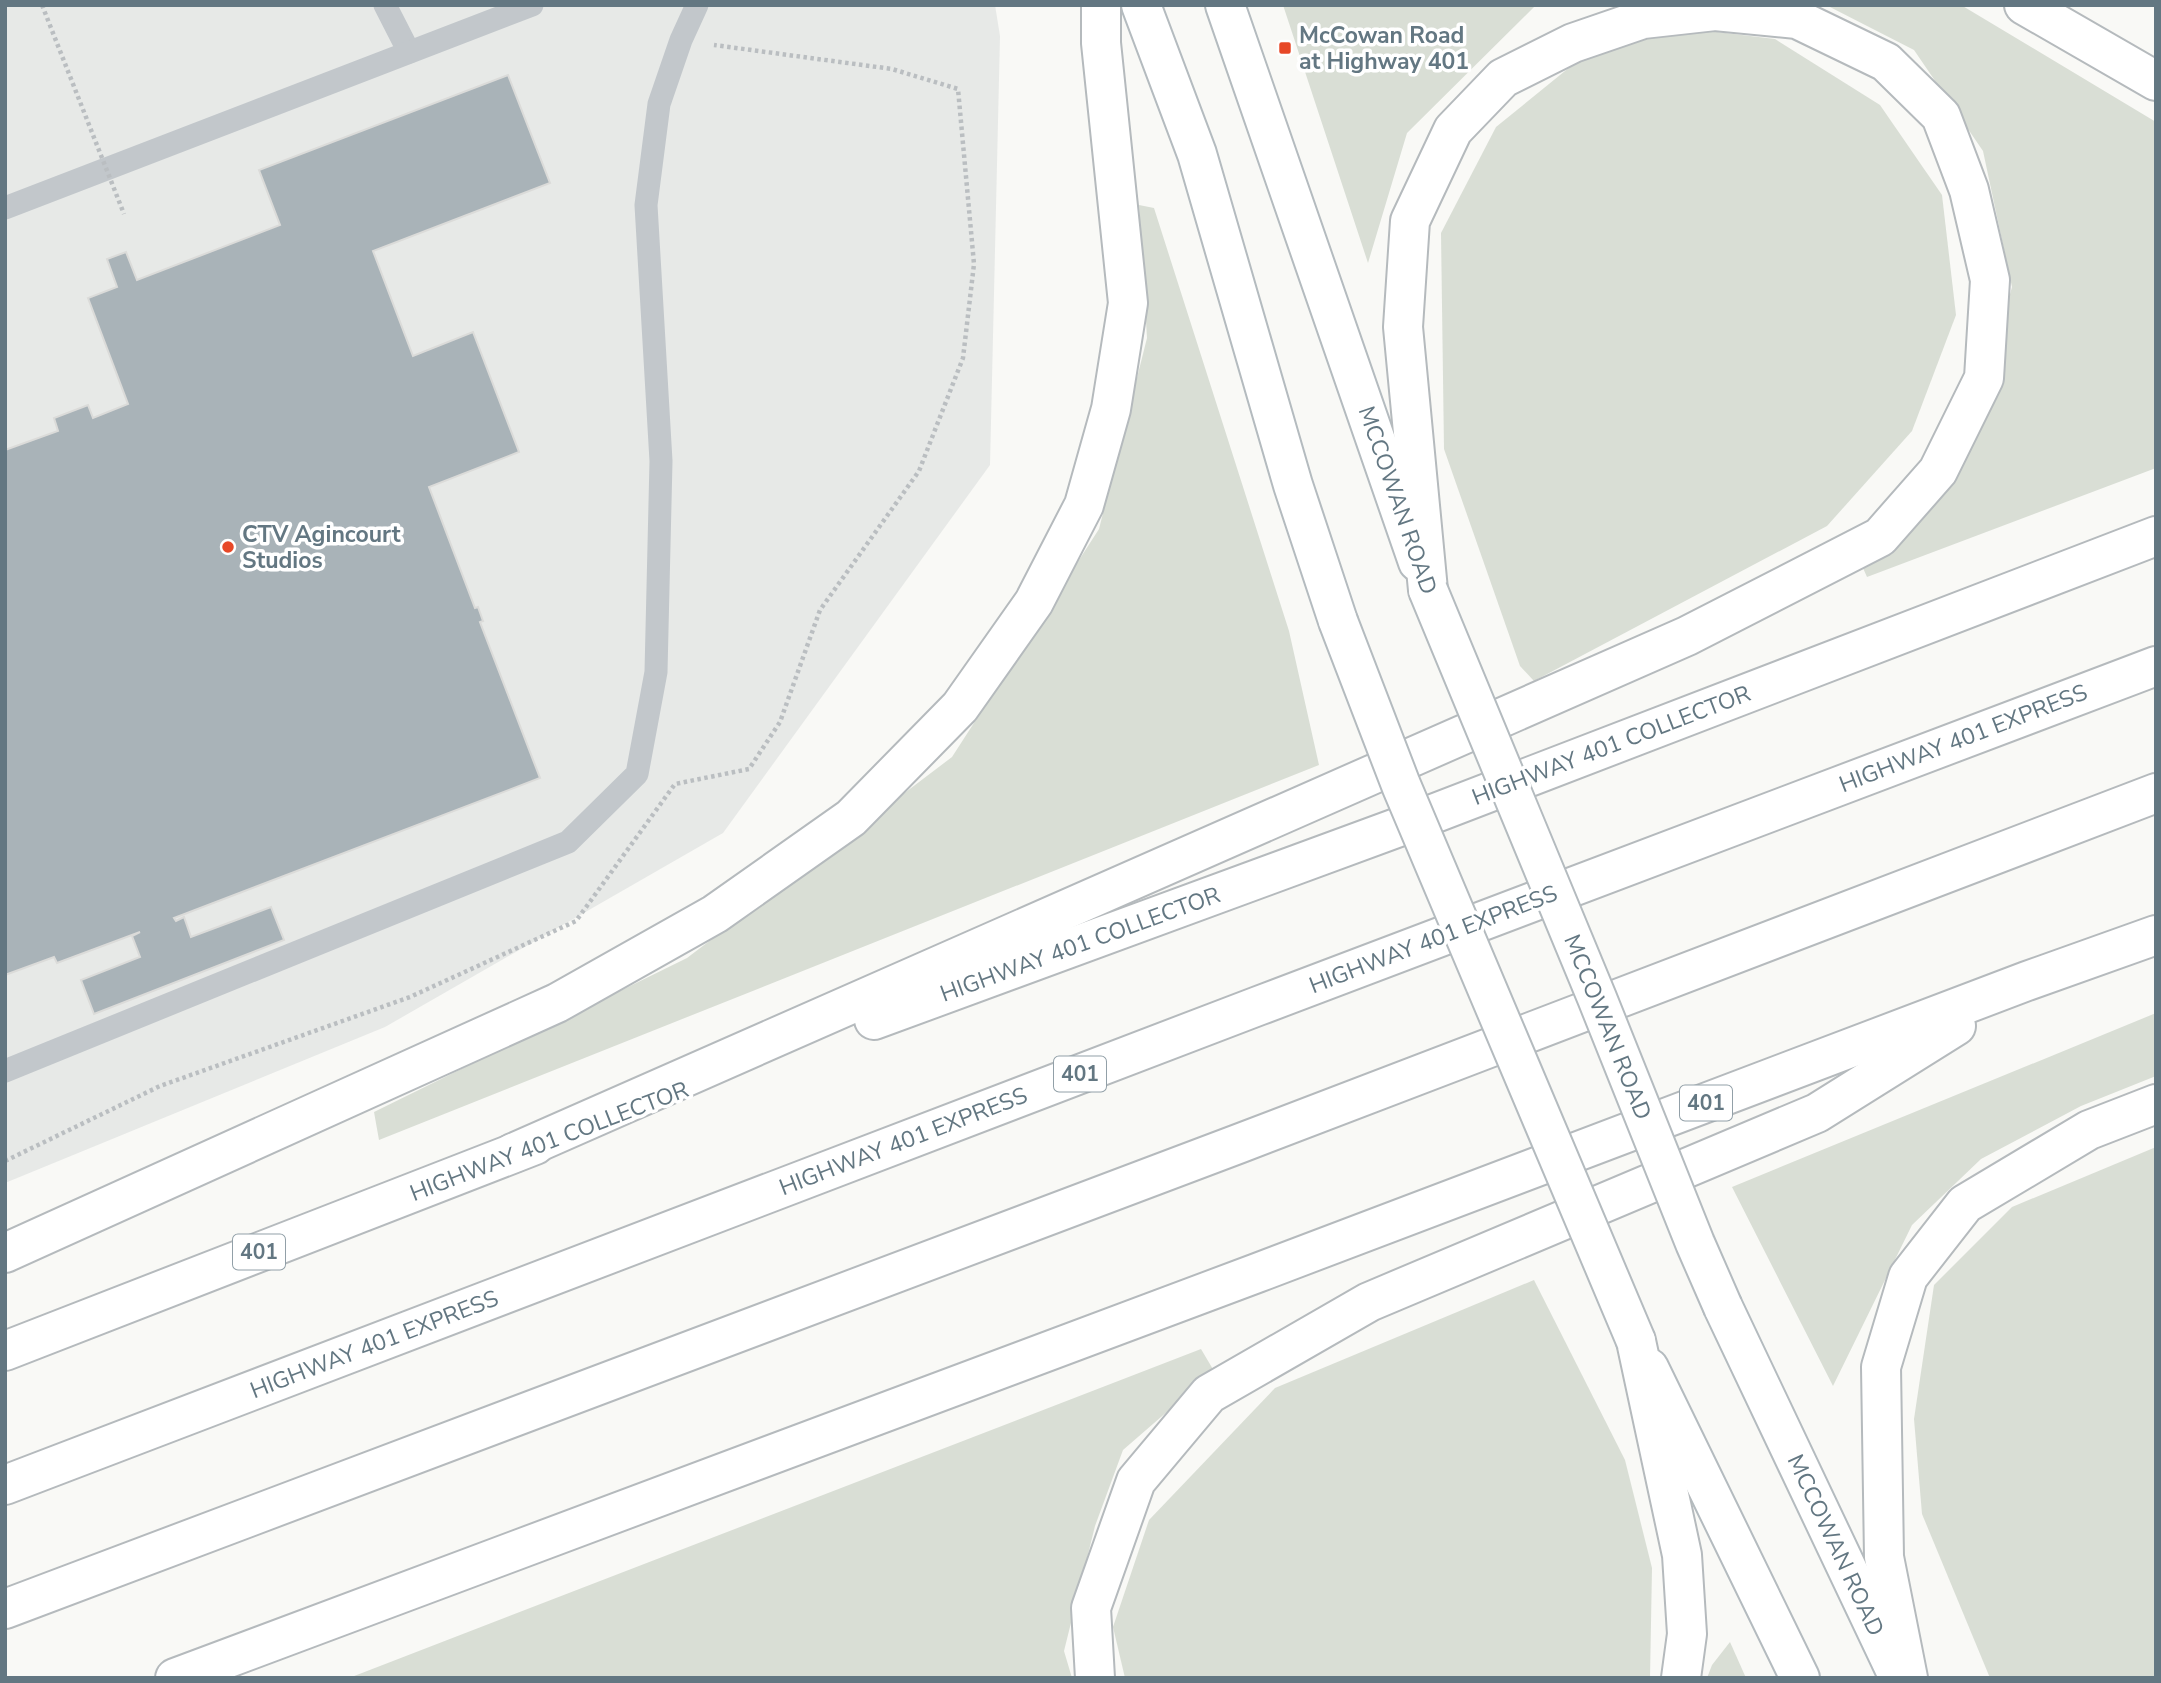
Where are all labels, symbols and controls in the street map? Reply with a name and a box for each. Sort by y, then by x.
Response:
place label: McCowan Road at Highway 401 [1299,20,1469,77]
marker: McCowan Road at Highway 401 [1277,40,1293,56]
street label: MCCOWAN ROAD [1351,402,1444,598]
place label: CTV Agincourt Studios [242,519,401,576]
marker: CTV Agincourt Studios [220,539,236,555]
street label: HIGHWAY 401 EXPRESS [1835,677,2092,800]
street label: HIGHWAY 401 COLLECTOR [1467,678,1755,813]
street label: HIGHWAY 401 EXPRESS [1305,878,1562,1001]
street label: HIGHWAY 401 COLLECTOR [936,879,1225,1010]
street label: MCCOWAN ROAD [1556,930,1659,1124]
road number: 401 [1054,1056,1106,1092]
street label: HIGHWAY 401 COLLECTOR [405,1074,693,1209]
street label: HIGHWAY 401 EXPRESS [775,1080,1032,1203]
road number: 401 [1680,1086,1732,1120]
road number: 401 [233,1234,285,1270]
street label: HIGHWAY 401 EXPRESS [246,1283,503,1406]
street label: MCCOWAN ROAD [1780,1449,1891,1641]

